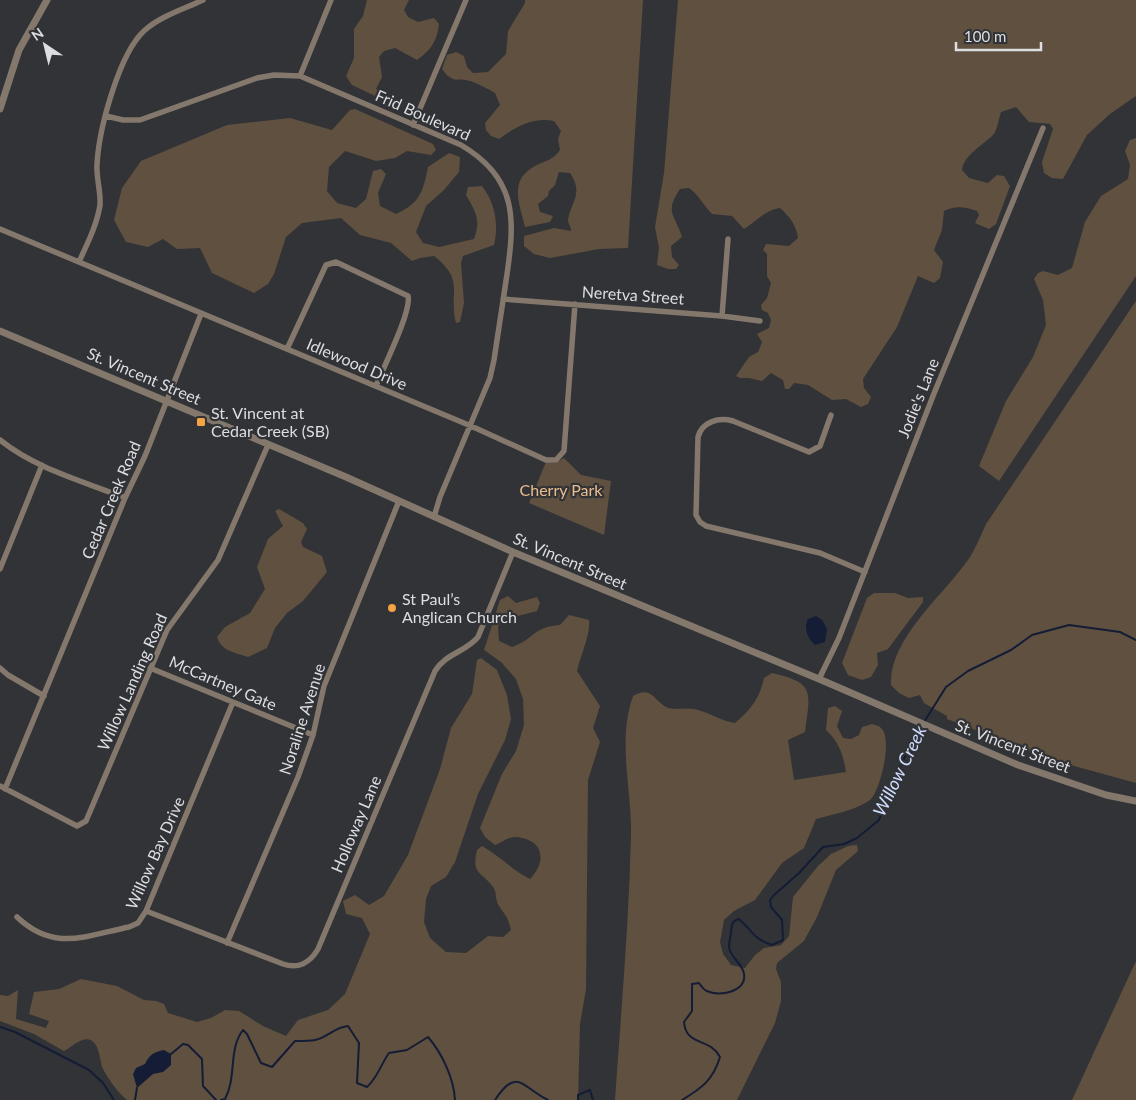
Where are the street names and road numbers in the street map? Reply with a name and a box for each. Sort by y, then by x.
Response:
street label: Frid Boulevard [373,85,474,144]
street label: Neretva Street [581,281,685,308]
street label: Idlewood Drive [304,334,410,393]
street label: St. Vincent Street [84,343,204,408]
street label: Jodie's Lane [893,355,942,440]
street label: Cedar Creek Road [77,438,144,562]
street label: St. Vincent Street [510,528,630,593]
street label: Willow Landing Road [93,610,170,753]
street label: McCartney Gate [167,651,280,714]
street label: Noraline Avenue [275,661,329,777]
street label: St. Vincent Street [953,715,1074,776]
street label: Holloway Lane [327,773,384,875]
street label: Willow Bay Drive [121,794,188,912]

